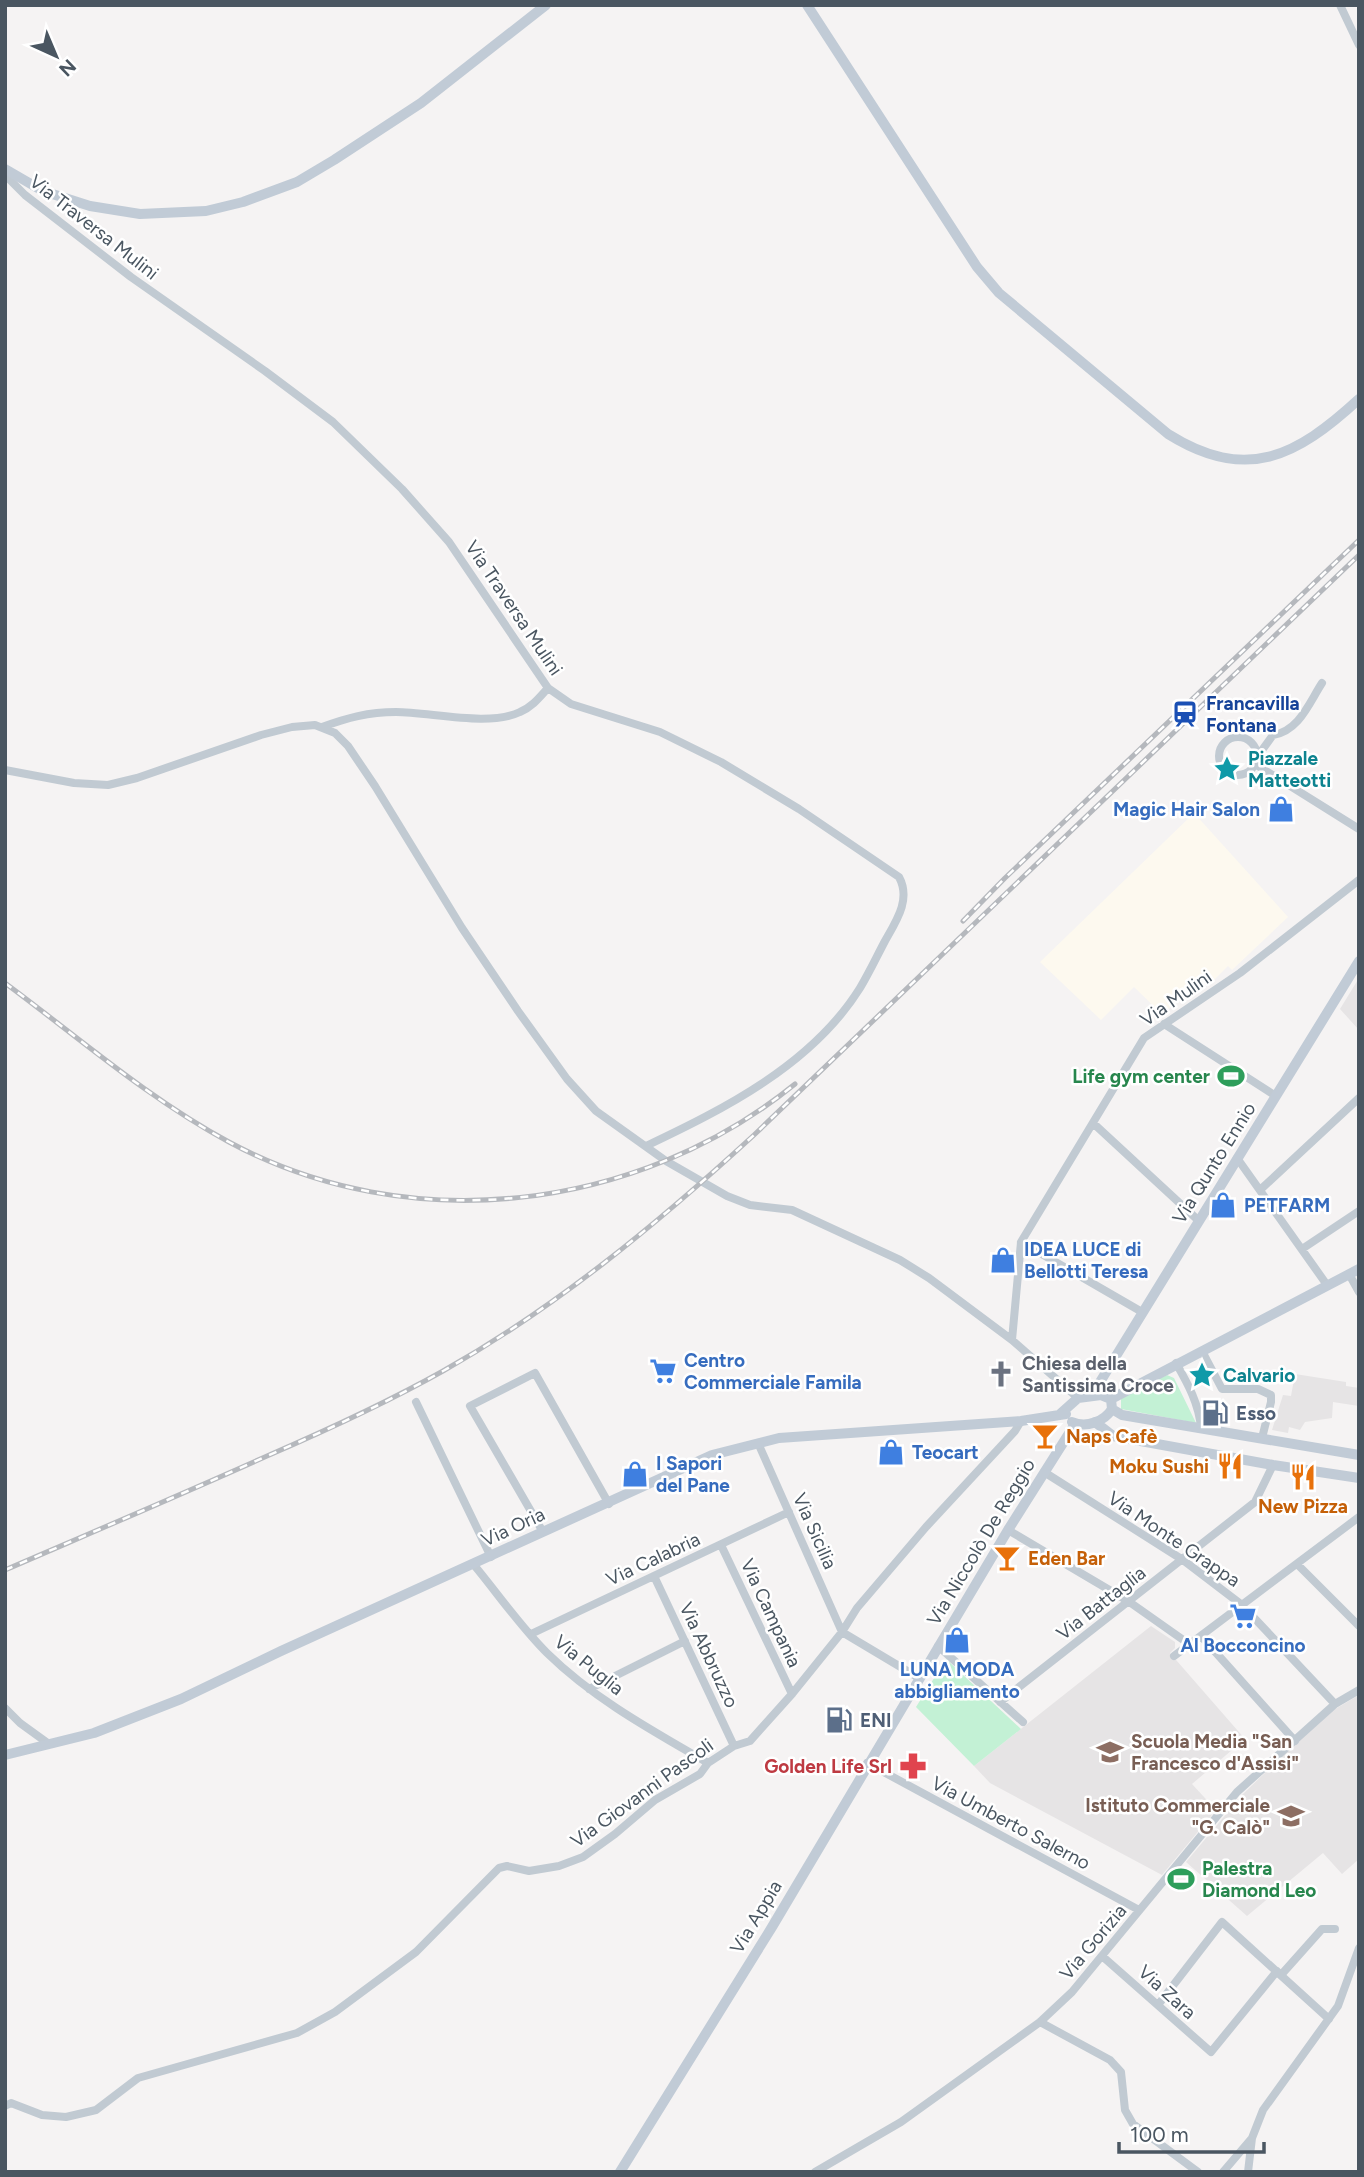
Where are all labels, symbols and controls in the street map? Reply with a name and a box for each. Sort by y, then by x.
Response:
north arrow [21,21,91,91]
text: N [54,54,81,81]
street label: Via Traversa Mulini [25,169,163,285]
street label: Via Traversa Mulini [460,536,568,680]
place label: Francavilla Fontana [1206,692,1300,737]
station icon: Francavilla Fontana [1170,699,1200,729]
place label: Piazzale Matteotti [1248,747,1331,792]
place icon: Piazzale Matteotti [1212,754,1242,784]
shop icon: Magic Hair Salon [1266,794,1296,824]
place label: Magic Hair Salon [1113,798,1260,821]
street label: Via Mulini [1136,965,1216,1031]
sports icon: Life gym center [1216,1061,1246,1091]
place label: Life gym center [1072,1065,1210,1088]
street label: Via Qunto Ennio [1167,1098,1261,1228]
shop icon: PETFARM [1208,1190,1238,1220]
place label: PETFARM [1244,1194,1330,1217]
place label: IDEA LUCE di Bellotti Teresa [1024,1238,1148,1283]
shop icon: IDEA LUCE di Bellotti Teresa [988,1245,1018,1275]
place label: Centro Commerciale Famila [684,1349,862,1394]
place label: Chiesa della Santissima Croce [1022,1352,1174,1397]
supermarket icon: Centro Commerciale Famila [648,1356,678,1386]
church icon: Chiesa della Santissima Croce [986,1359,1016,1389]
place icon: Calvario [1187,1360,1217,1390]
place label: Calvario [1223,1364,1295,1387]
fuel station icon: Esso [1200,1398,1230,1428]
place label: Esso [1236,1402,1276,1425]
bar icon: Naps Cafè [1030,1421,1060,1451]
place label: Naps Cafè [1066,1425,1158,1448]
shop icon: Teocart [876,1437,906,1467]
place label: Teocart [912,1441,979,1464]
restaurant icon: Moku Sushi [1215,1451,1245,1481]
place label: I Sapori del Pane [656,1452,730,1497]
street label: Via Niccolò De Reggio [922,1454,1040,1630]
place label: Moku Sushi [1109,1455,1209,1478]
shop icon: I Sapori del Pane [620,1459,650,1489]
restaurant icon: New Pizza [1288,1462,1318,1492]
street label: Via Monte Grappa [1104,1486,1244,1592]
street label: Via Sicilia [788,1489,842,1573]
place label: New Pizza [1258,1495,1348,1518]
street label: Via Oria [478,1502,548,1552]
street label: Via Calabria [602,1527,704,1591]
bar icon: Eden Bar [992,1543,1022,1573]
place label: Eden Bar [1028,1547,1105,1570]
street label: Via Campania [736,1555,806,1671]
street label: Via Battaglia [1052,1561,1150,1645]
street label: Via Abbruzzo [675,1599,743,1711]
supermarket icon: Al Bocconcino [1228,1601,1258,1631]
shop icon: LUNA MODA abbigliamento [942,1625,972,1655]
street label: Via Puglia [550,1630,628,1700]
place label: Al Bocconcino [1180,1634,1306,1657]
place label: LUNA MODA abbigliamento [894,1658,1020,1703]
fuel station icon: ENI [824,1705,854,1735]
place label: ENI [860,1709,891,1732]
place label: Scuola Media "San Francesco d'Assisi" [1131,1730,1299,1775]
street label: Via Giovanni Pascoli [566,1734,718,1852]
school or university icon: Scuola Media "San Francesco d'Assisi" [1095,1737,1125,1767]
pharmacy icon: Golden Life Srl [898,1751,928,1781]
place label: Golden Life Srl [764,1755,892,1778]
street label: Via Umberto Salerno [928,1771,1094,1875]
place label: Istituto Commerciale "G. Calò" [1085,1794,1270,1839]
school or university icon: Istituto Commerciale "G. Calò" [1276,1801,1306,1831]
place label: Palestra Diamond Leo [1202,1857,1316,1902]
sports icon: Palestra Diamond Leo [1166,1864,1196,1894]
street label: Via Appia [725,1876,787,1958]
street label: Via Gorizia [1055,1899,1131,1985]
street label: Via Zara [1133,1960,1201,2024]
scale bar [1119,2110,1264,2154]
text: 100 m [1130,2122,1189,2147]

